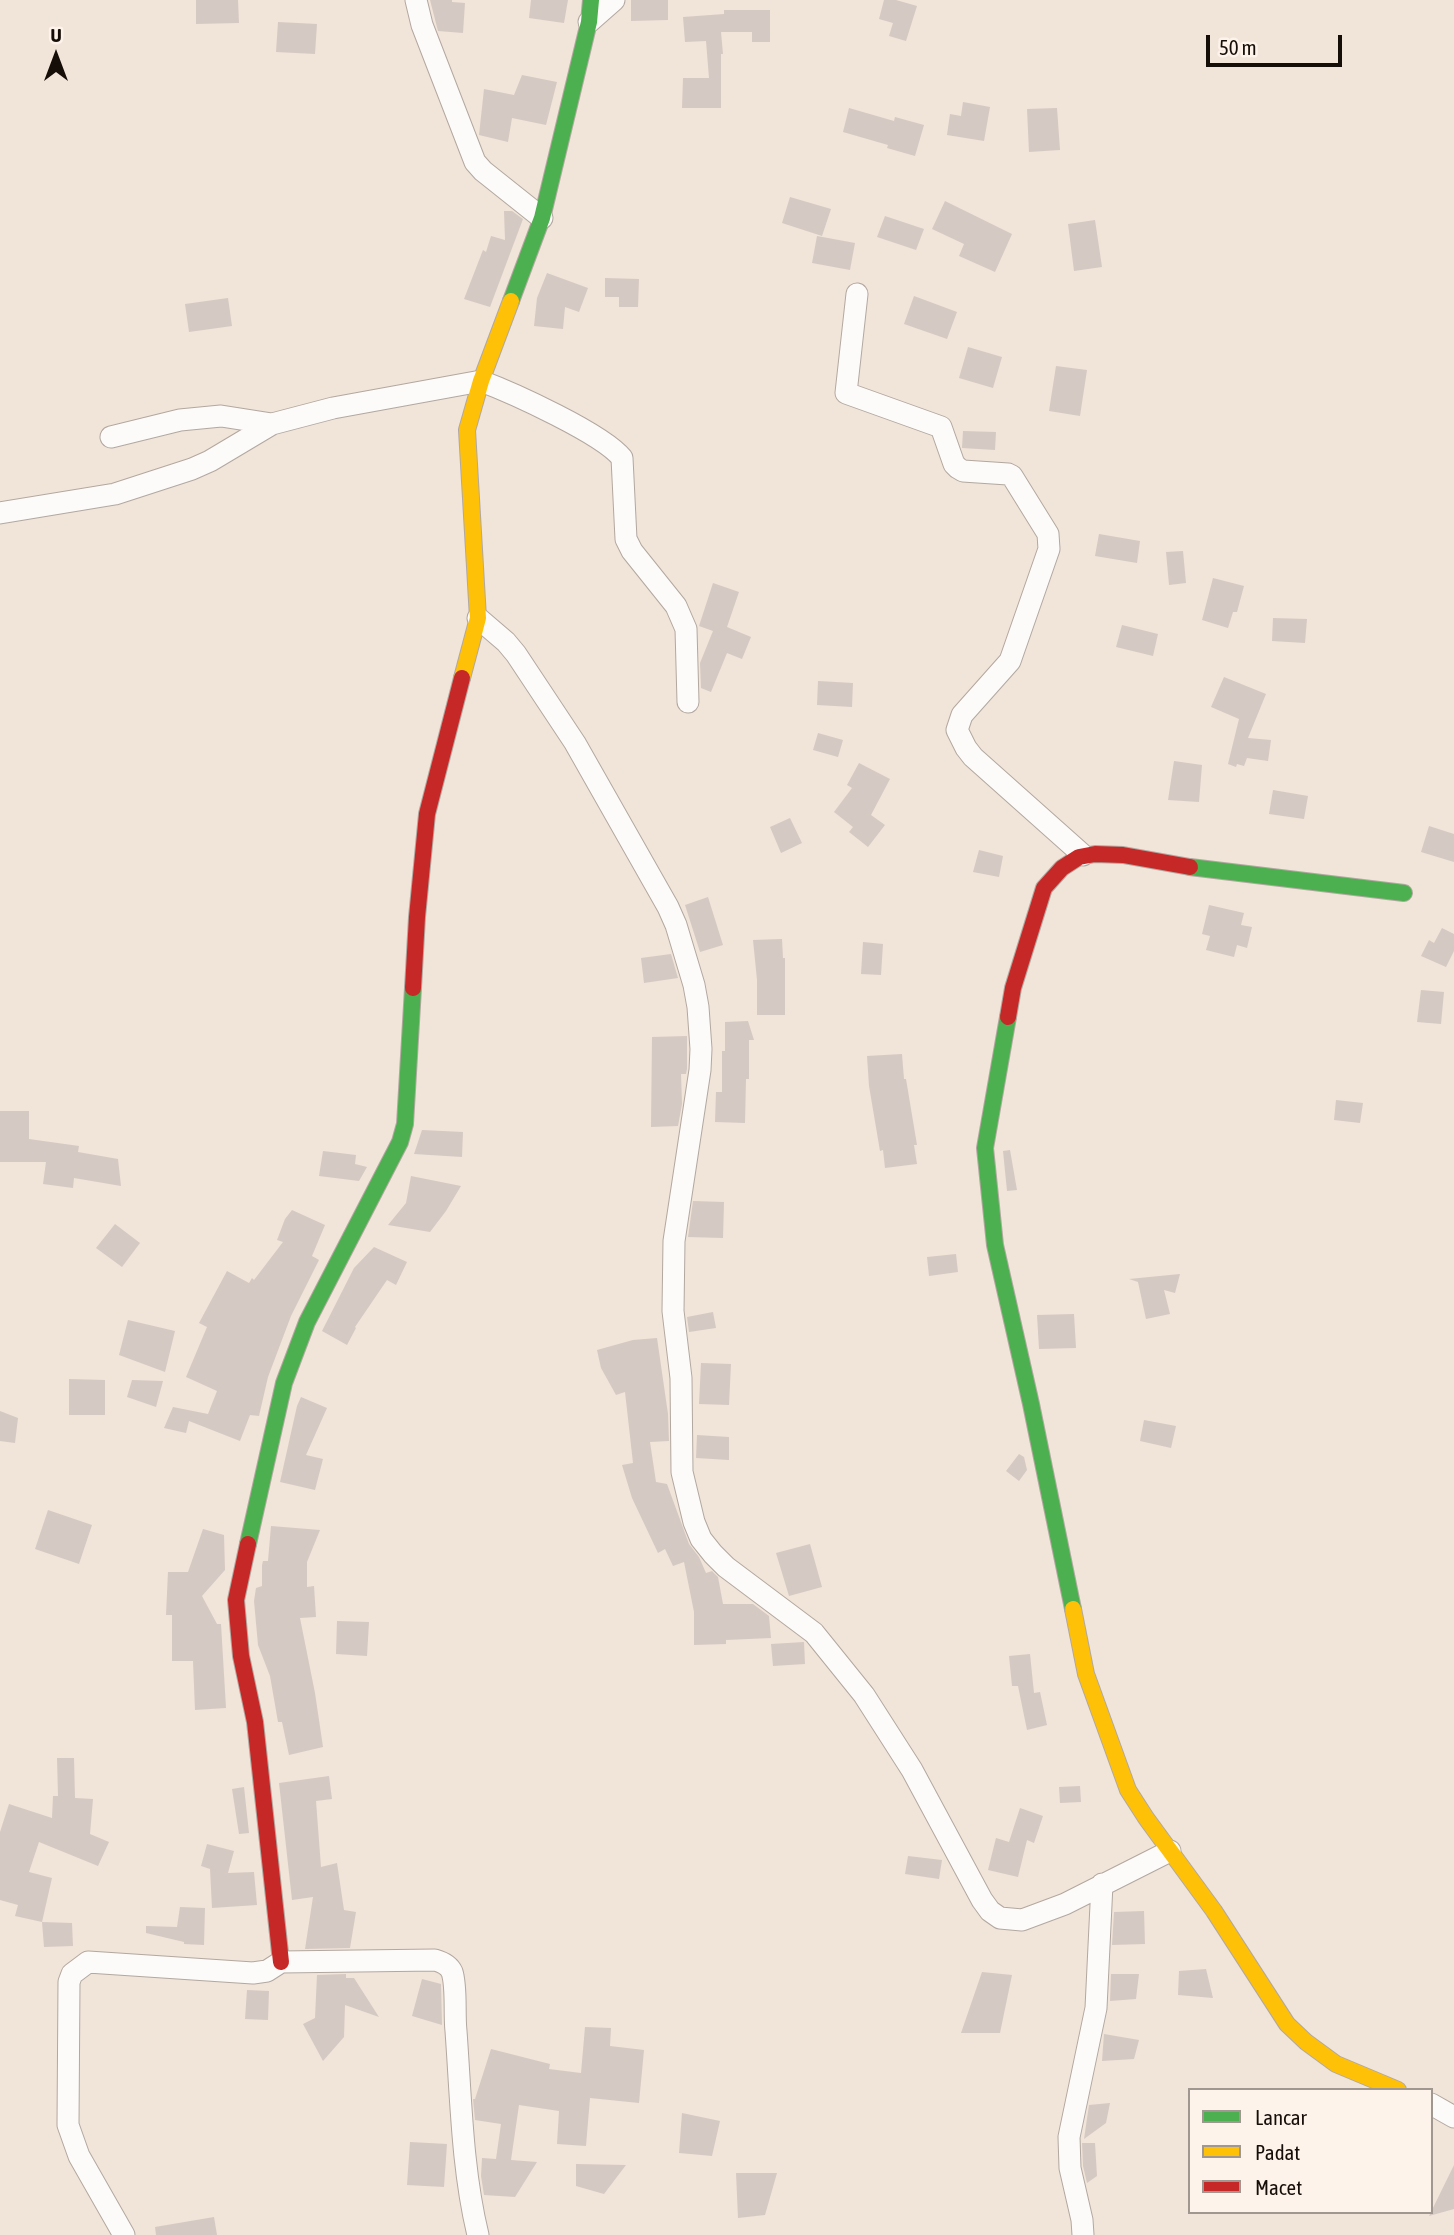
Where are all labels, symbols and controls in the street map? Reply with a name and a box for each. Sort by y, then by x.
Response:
north arrow [21,21,91,91]
scale bar [1209,21,1346,65]
text: U [50,24,62,46]
text: 50 m [1219,35,1257,59]
legend [1188,2088,1433,2214]
text: Lancar [1255,2105,1307,2129]
text: Padat [1255,2140,1300,2164]
text: Macet [1255,2175,1302,2199]

